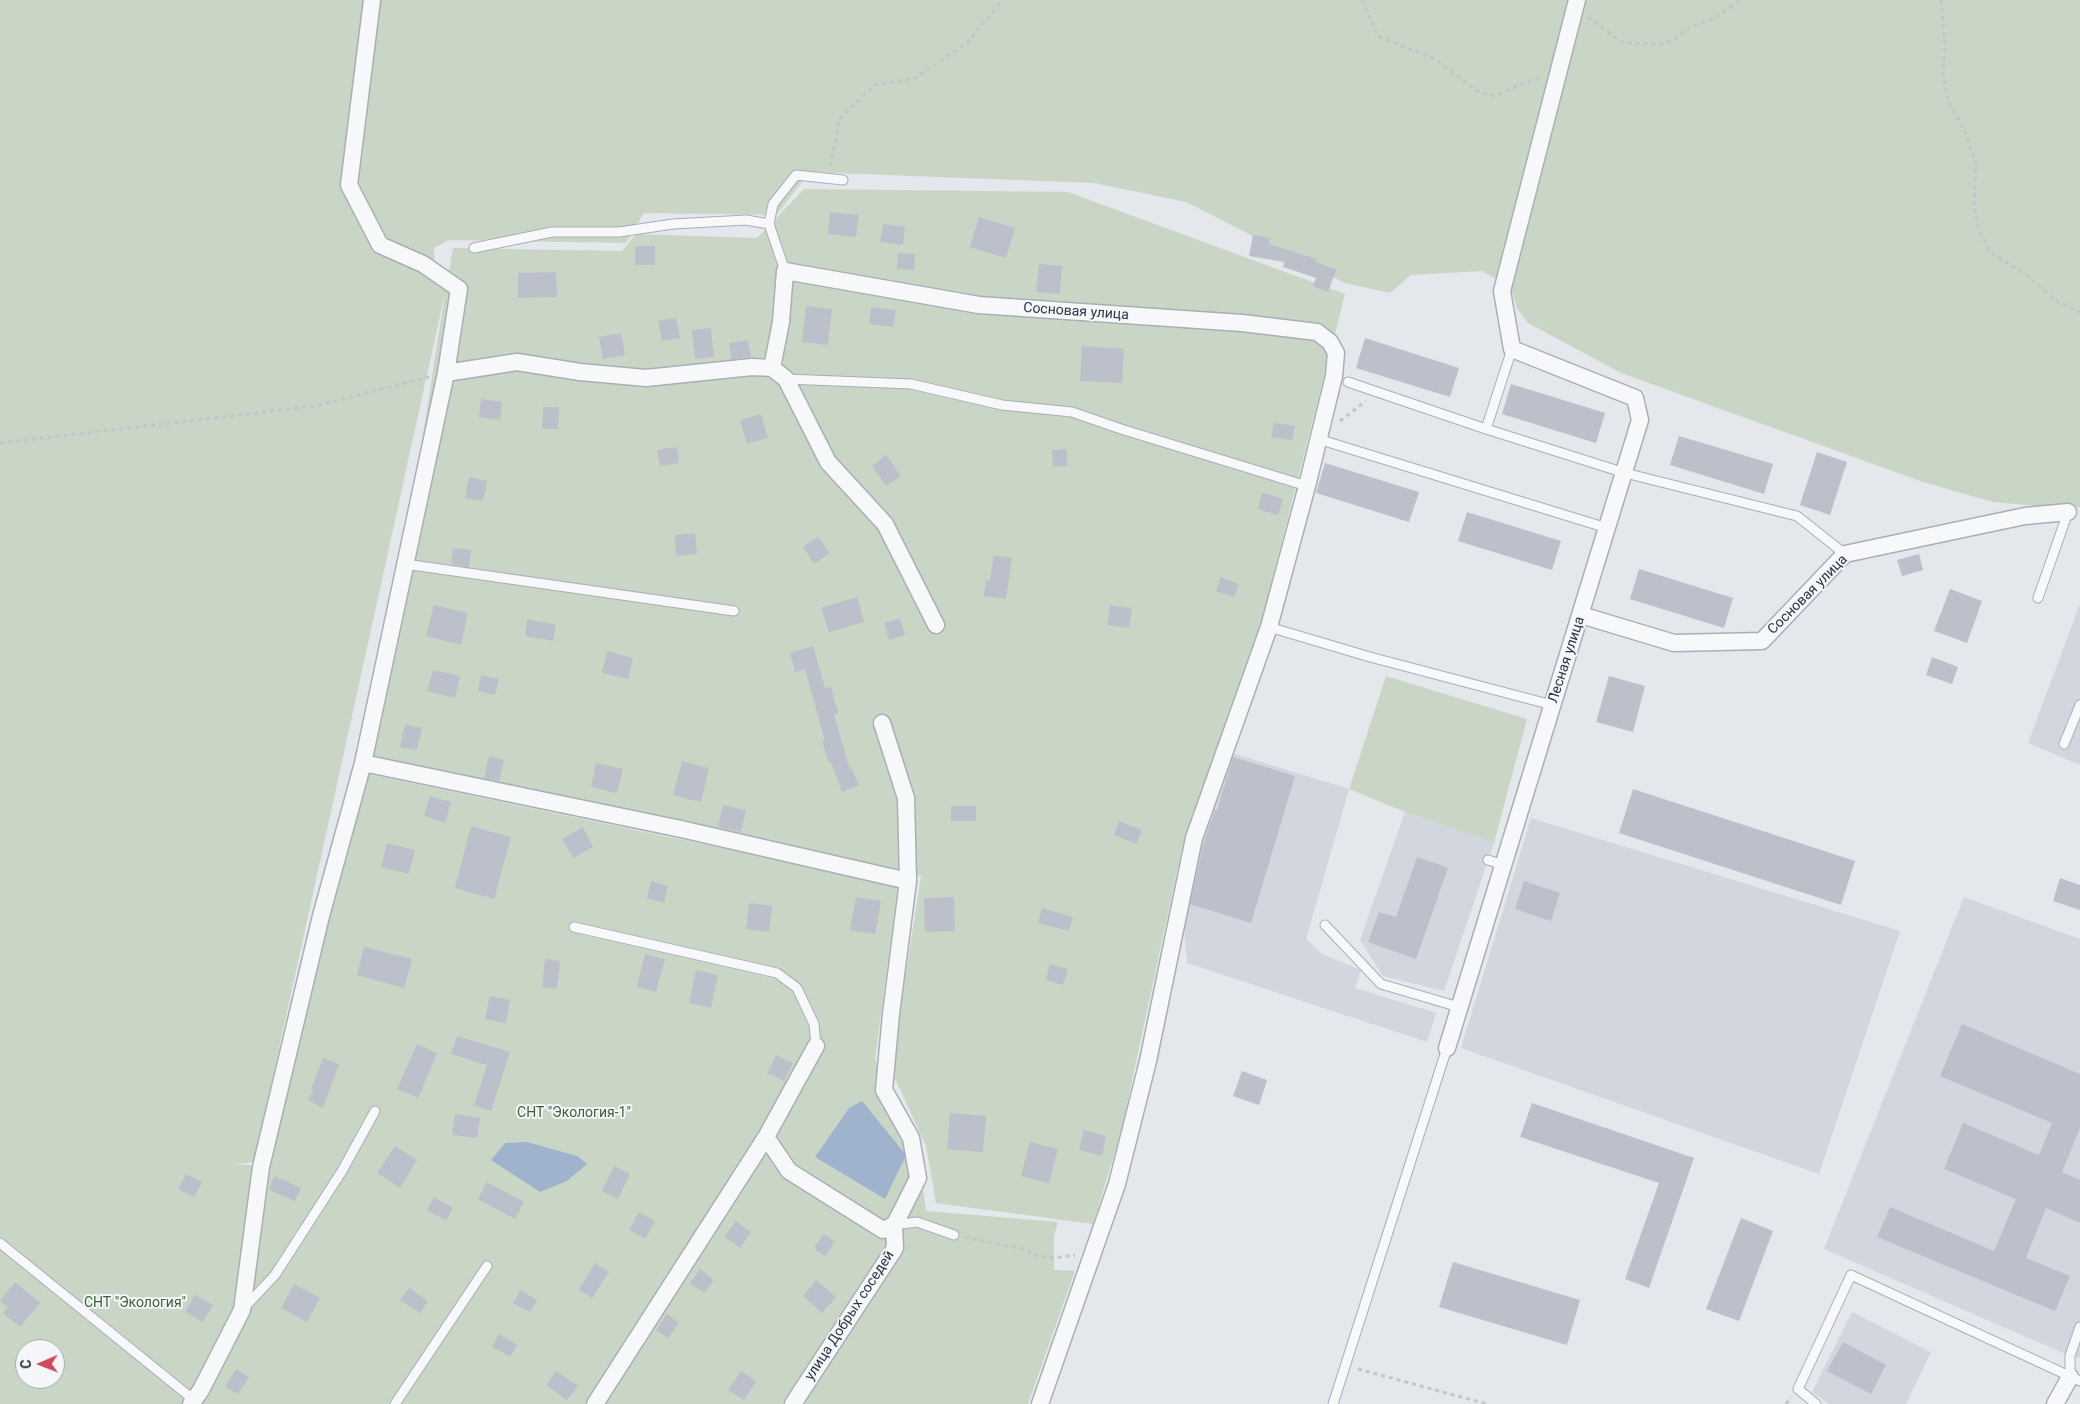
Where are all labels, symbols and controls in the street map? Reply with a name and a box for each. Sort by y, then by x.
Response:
street label: Сосновая улица [1023,300,1129,324]
street label: Сосновая улица [1765,552,1851,638]
street label: Лесная улица [1545,615,1589,705]
park label: СНТ "Экология-1" [517,1105,631,1121]
street label: улица Добрых соседей [802,1248,898,1384]
park label: СНТ "Экология" [84,1295,186,1311]
north arrow [15,1339,65,1389]
text: С [18,1360,34,1369]

